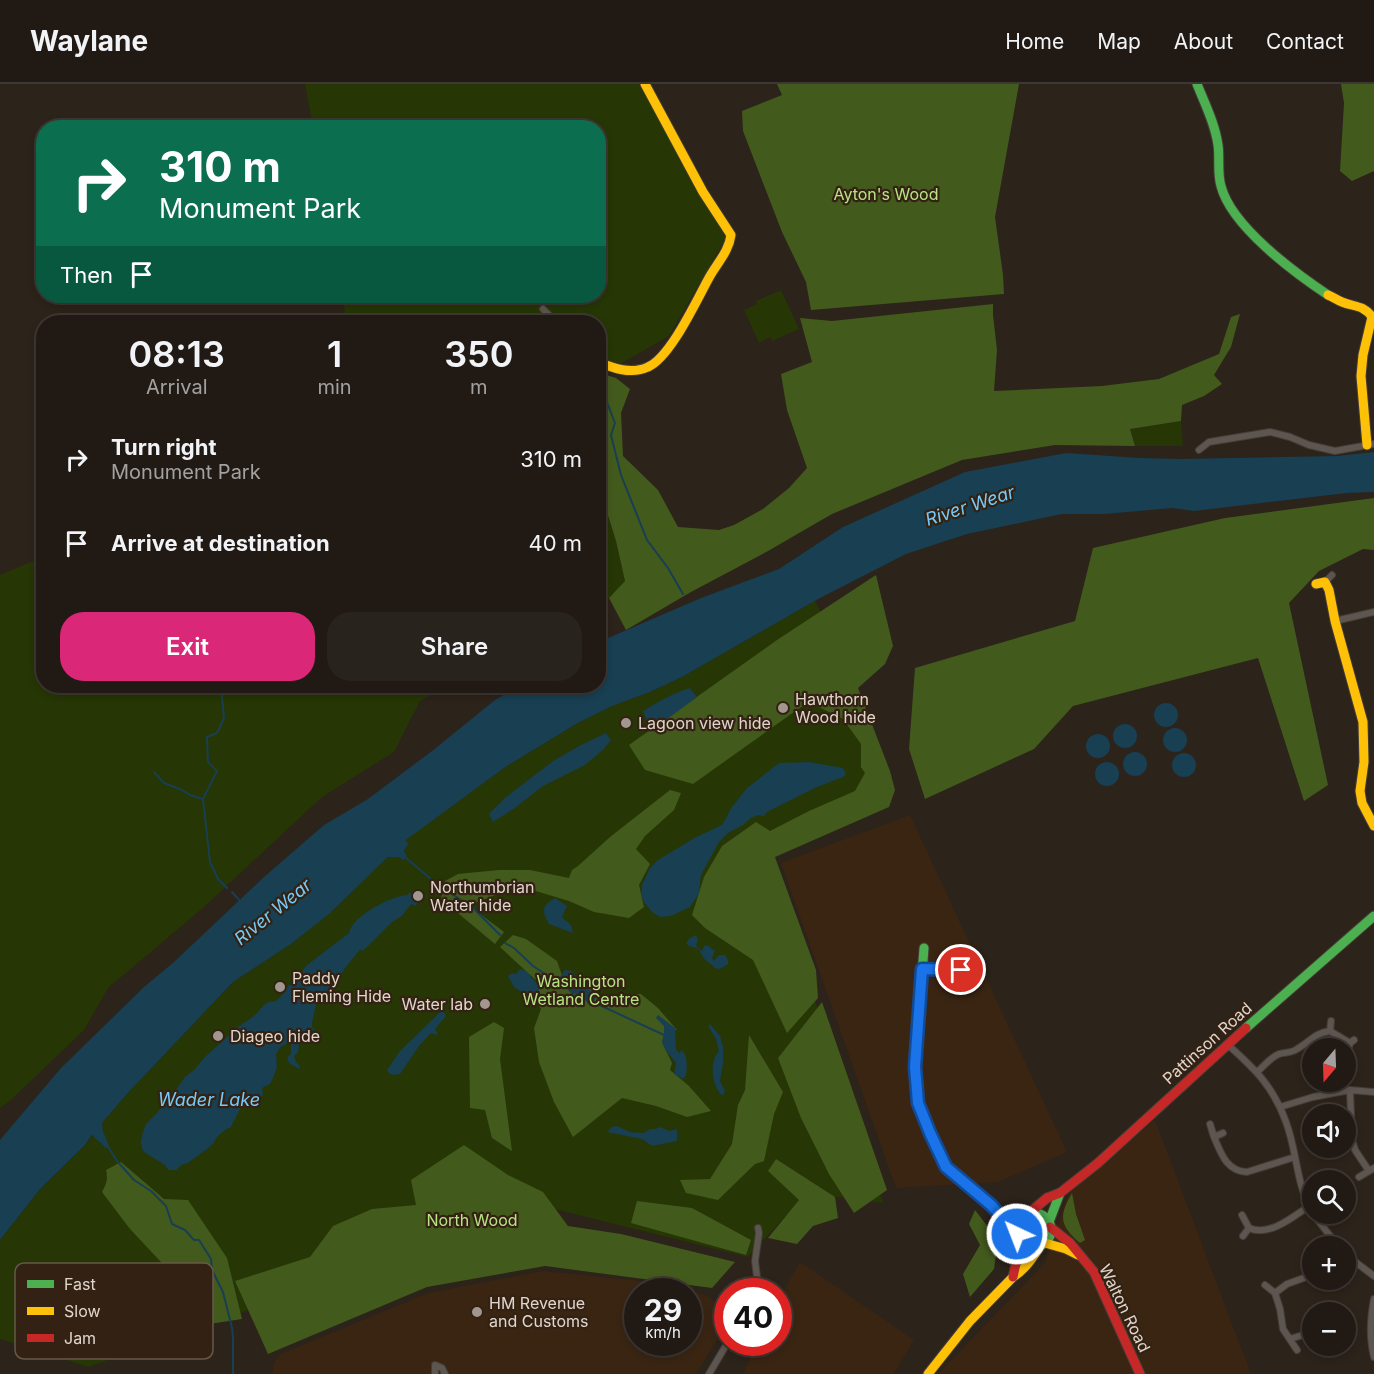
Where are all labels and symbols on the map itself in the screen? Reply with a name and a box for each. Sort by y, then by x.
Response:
park label: Ayton's Wood [834,184,938,204]
water label: River Wear [922,481,1018,530]
place label: Hawthorn Wood hide [795,689,876,727]
marker: Hawthorn Wood hide [776,701,790,715]
place label: Lagoon view hide [638,713,771,733]
marker: Lagoon view hide [619,716,633,730]
water label: River Wear [230,873,316,949]
place label: Northumbrian Water hide [430,877,534,915]
marker: Northumbrian Water hide [411,889,425,903]
pin [935,944,986,995]
place label: Paddy Fleming Hide [292,968,391,1006]
park label: Washington Wetland Centre [523,971,639,1009]
marker: Paddy Fleming Hide [273,980,287,994]
place label: Water lab [401,994,473,1014]
marker: Water lab [478,997,492,1011]
street label: Pattinson Road [1158,998,1256,1088]
place label: Diageo hide [230,1026,320,1046]
marker: Diageo hide [211,1029,225,1043]
north arrow [1302,1038,1356,1092]
water label: Wader Lake [158,1089,260,1110]
position arrow [985,1202,1049,1266]
park label: North Wood [426,1210,518,1230]
street label: Walton Road [1095,1261,1155,1355]
legend [15,1263,213,1359]
text: Fast [64,1274,96,1294]
speed limit sign: 40 [714,1278,792,1356]
place label: HM Revenue and Customs [489,1293,588,1331]
text: Slow [64,1301,101,1321]
marker: HM Revenue and Customs [470,1305,484,1319]
text: Jam [64,1328,96,1348]

